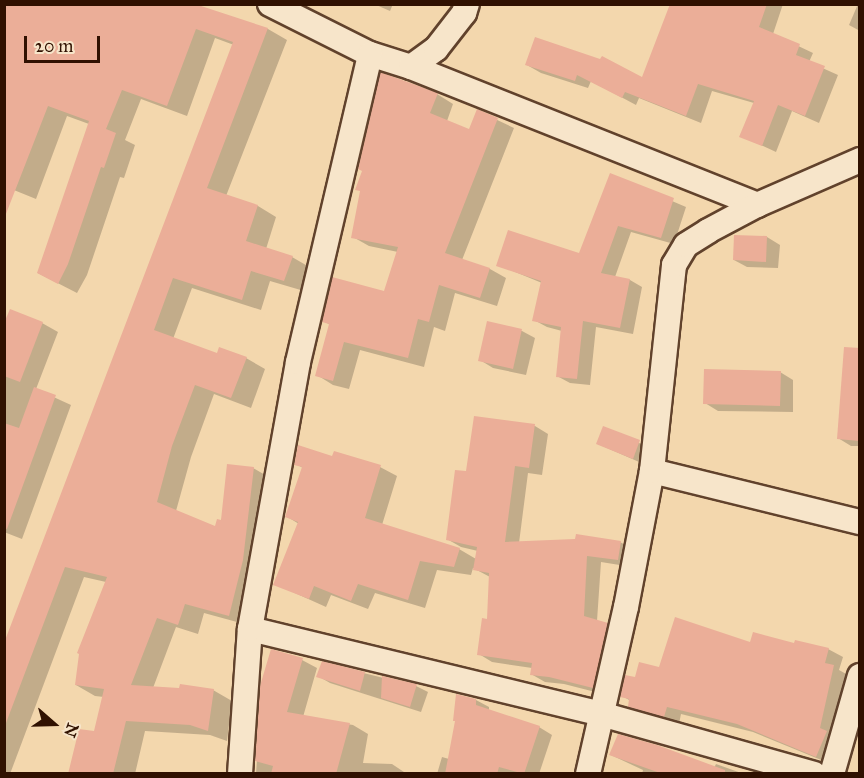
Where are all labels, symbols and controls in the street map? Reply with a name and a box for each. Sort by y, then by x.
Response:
scale bar [27,24,104,62]
text: 20 m [35,35,73,57]
north arrow [24,694,84,754]
text: N [60,721,83,740]

